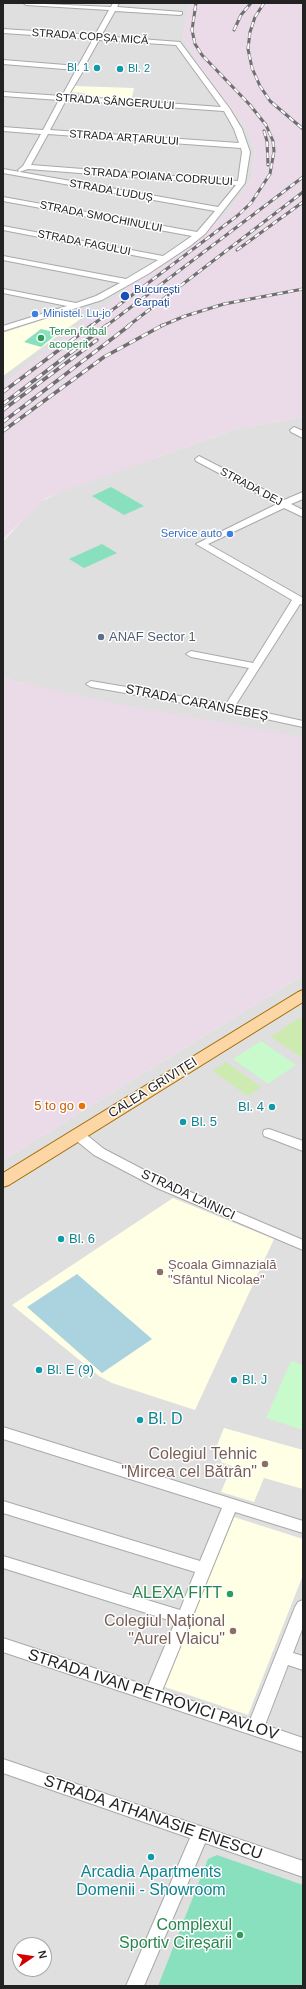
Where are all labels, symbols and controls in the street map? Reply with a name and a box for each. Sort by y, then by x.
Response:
street label: STRADA COPȘA MICĂ [31,26,149,48]
place label: Bl. 1 [67,61,89,75]
place label: Bl. 2 [128,62,150,76]
marker: Bl. 1 [92,63,102,73]
marker: Bl. 2 [115,64,125,74]
street label: STRADA SÂNGERULUI [55,91,175,113]
street label: STRADA ARȚARULUI [69,128,179,148]
street label: STRADA POIANA CODRULUI [83,165,233,189]
street label: STRADA LUDUȘ [68,177,154,205]
street label: STRADA SMOCHINULUI [39,199,163,235]
street label: STRADA FAGULUI [36,227,132,259]
place label: București Carpați [134,283,180,309]
marker: București Carpați [119,290,131,302]
place label: Ministel. Lu-jo [43,307,111,321]
marker: Ministel. Lu-jo [30,309,40,319]
place label: Teren fotbal acoperit [49,325,106,351]
marker: Teren fotbal acoperit [36,333,46,343]
street label: STRADA DEJ [218,465,284,509]
place label: Service auto [161,527,222,541]
marker: Service auto [225,529,235,539]
place label: ANAF Sector 1 [109,629,196,645]
marker: ANAF Sector 1 [96,632,106,642]
street label: STRADA CARANSEBEȘ [124,681,270,725]
street label: CALEA GRIVIȚEI [106,1054,200,1122]
place label: 5 to go [34,1098,74,1114]
place label: Bl. 4 [238,1099,264,1115]
marker: 5 to go [77,1101,87,1111]
marker: Bl. 4 [267,1102,277,1112]
place label: Bl. 5 [191,1114,217,1130]
marker: Bl. 5 [178,1117,188,1127]
street label: STRADA LAINICI [139,1166,237,1224]
place label: Bl. 6 [69,1231,95,1247]
marker: Bl. 6 [56,1234,66,1244]
place label: Școala Gimnazială "Sfântul Nicolae" [168,1257,276,1288]
marker: Școala Gimnazială "Sfântul Nicolae" [155,1267,165,1277]
place label: Bl. E (9) [47,1362,94,1378]
marker: Bl. E (9) [34,1365,44,1375]
place label: Bl. J [242,1372,267,1388]
marker: Bl. J [229,1375,239,1385]
place label: Bl. D [148,1410,183,1430]
marker: Bl. D [135,1415,145,1425]
place label: Colegiul Tehnic "Mircea cel Bătrân" [121,1445,257,1483]
marker: Colegiul Tehnic "Mircea cel Bătrân" [260,1459,270,1469]
place label: ALEXA FITT [132,1584,222,1604]
marker: ALEXA FITT [225,1589,235,1599]
place label: Colegiul Național "Aurel Vlaicu" [104,1612,225,1650]
marker: Colegiul Național "Aurel Vlaicu" [228,1626,238,1636]
street label: STRADA IVAN PETROVICI PAVLOV [25,1645,281,1745]
street label: STRADA ATHANASIE ENESCU [41,1771,265,1865]
marker: Arcadia Apartments Domenii - Showroom [146,1852,156,1862]
place label: Arcadia Apartments Domenii - Showroom [76,1863,226,1901]
place label: Complexul Sportiv Cireșarii [119,1916,232,1954]
marker: Complexul Sportiv Cireșarii [235,1930,245,1940]
north arrow [12,1937,52,1977]
text: N [36,1949,49,1960]

